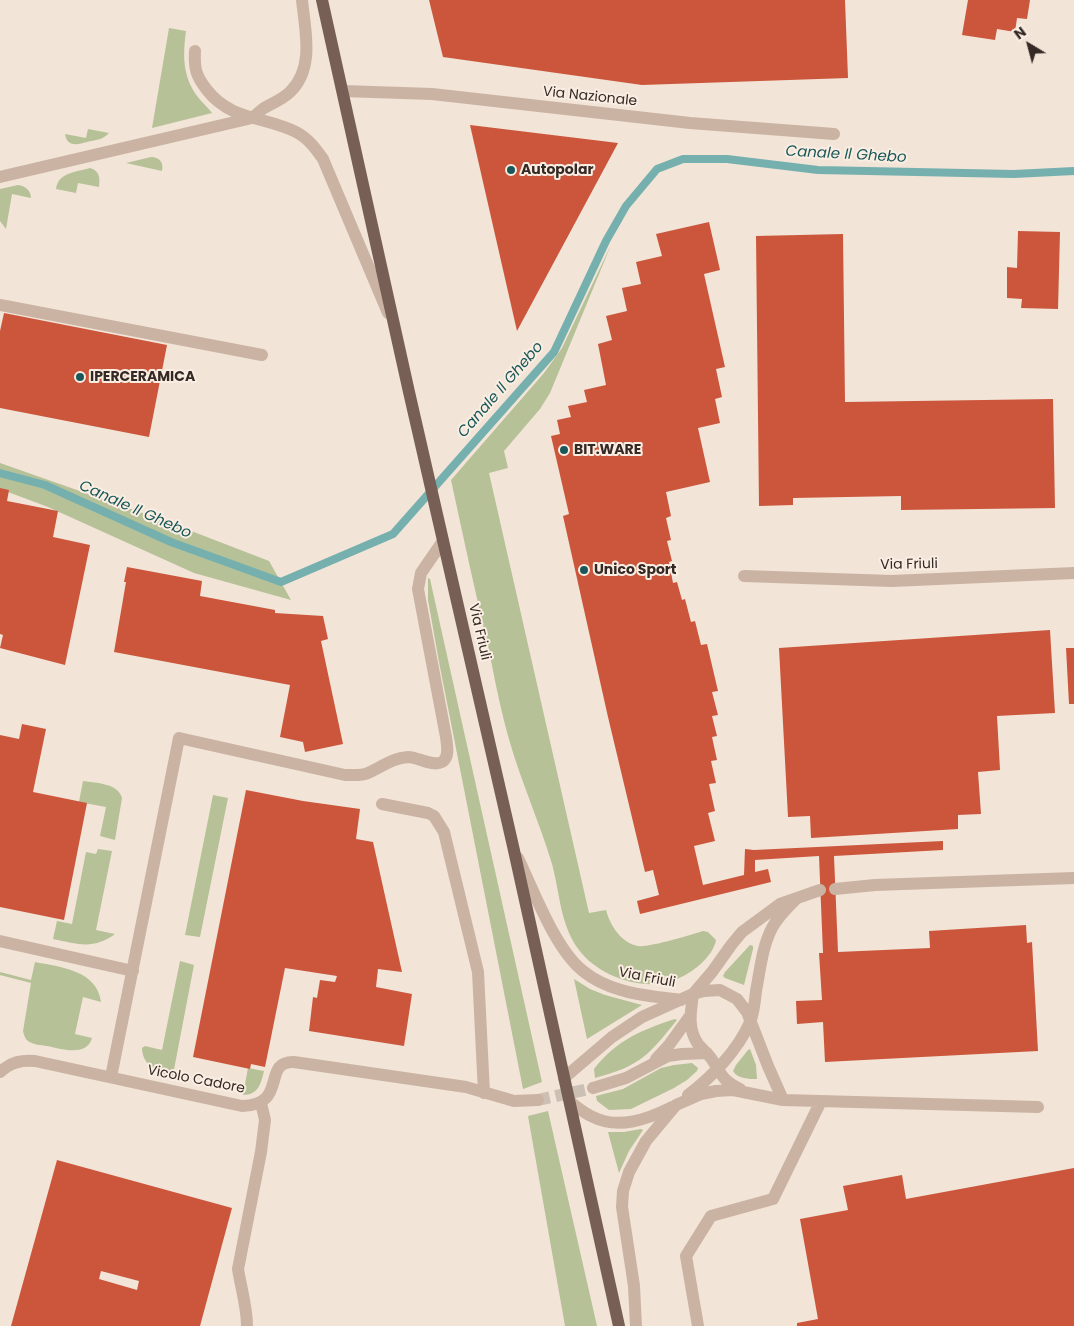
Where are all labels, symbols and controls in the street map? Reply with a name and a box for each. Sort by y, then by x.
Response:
north arrow [1004,20,1054,70]
text: N [1010,22,1030,44]
street label: Via Nazionale [542,84,638,110]
water label: Canale Il Ghebo [785,143,907,167]
place label: Autopolar [521,162,593,178]
marker: Autopolar [505,164,517,176]
water label: Canale Il Ghebo [454,338,548,442]
place label: IPERCERAMICA [90,369,195,385]
marker: IPERCERAMICA [74,371,86,383]
place label: BIT.WARE [574,442,641,458]
marker: BIT.WARE [558,444,570,456]
water label: Canale Il Ghebo [76,477,194,543]
street label: Via Friuli [880,556,938,574]
place label: Unico Sport [594,562,677,578]
marker: Unico Sport [578,564,590,576]
street label: Via Friuli [464,602,494,662]
street label: Via Friuli [617,964,677,992]
street label: Vicolo Cadore [146,1062,246,1098]

